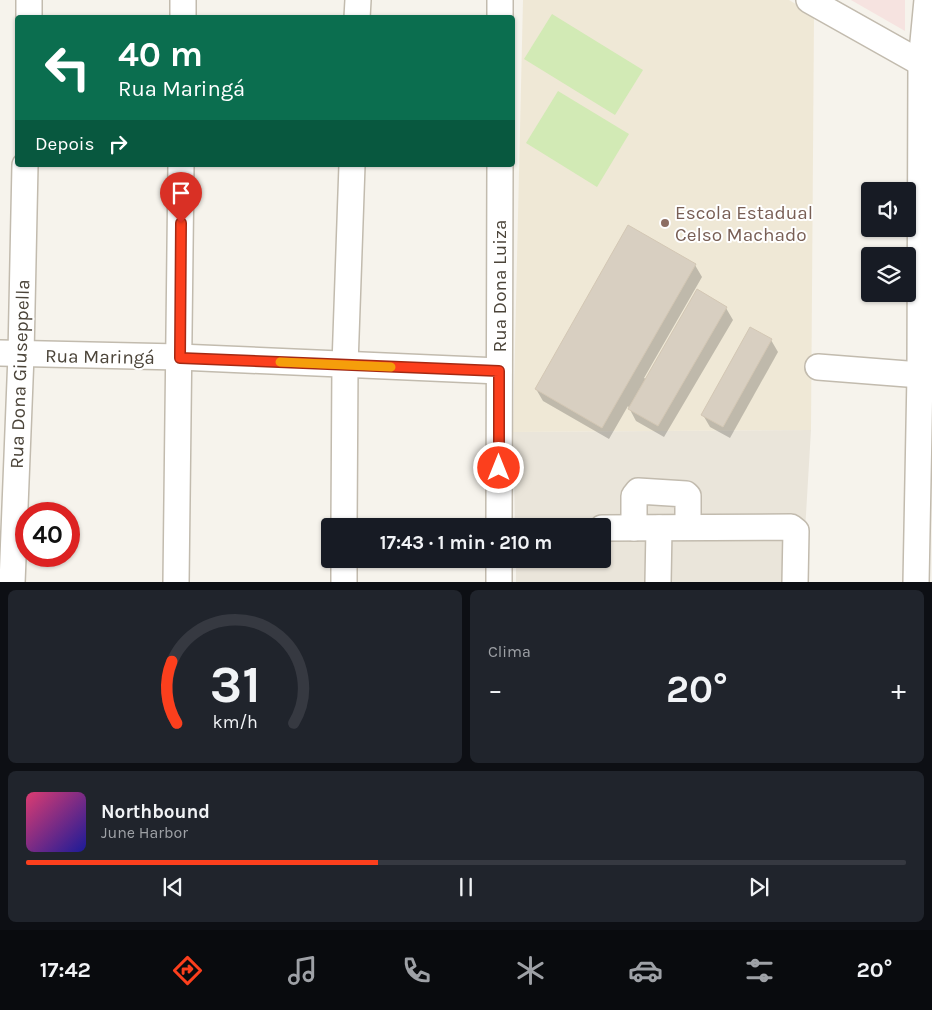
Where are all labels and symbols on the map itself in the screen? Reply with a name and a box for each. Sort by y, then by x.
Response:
pin [160,172,202,223]
place label: Escola Estadual Celso Machado [675,202,813,246]
marker: Escola Estadual Celso Machado [659,217,671,229]
street label: Rua Dona Luiza [489,219,511,353]
street label: Rua Dona Giuseppella [6,279,34,469]
street label: Rua Maringá [45,345,155,369]
position arrow [472,441,524,493]
speed limit sign: 40 [15,502,80,567]

